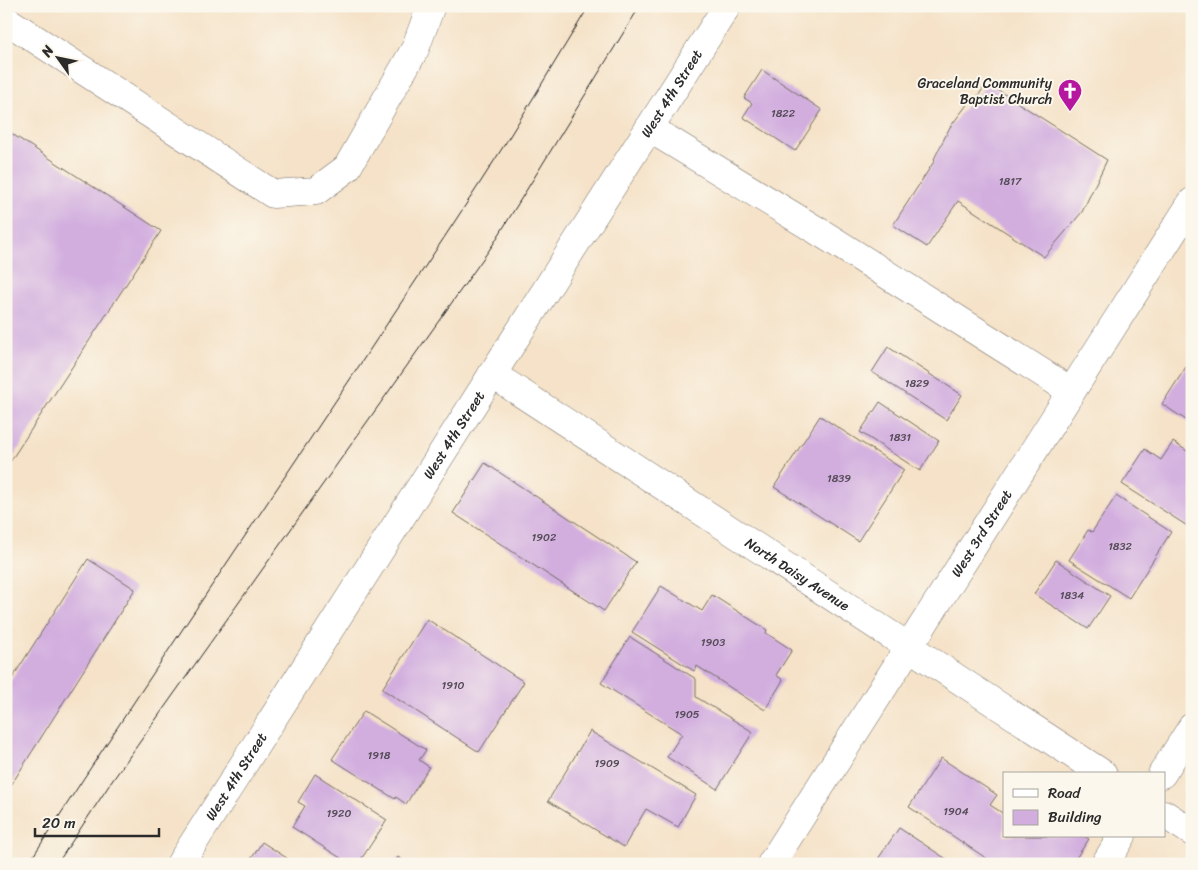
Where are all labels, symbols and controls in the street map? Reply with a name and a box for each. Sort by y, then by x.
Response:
north arrow [32,32,82,82]
text: N [34,40,61,63]
street label: West 4th Street [634,44,709,143]
place label: Graceland Community Baptist Church [918,71,1053,112]
church icon: Graceland Community Baptist Church [1057,78,1083,112]
house number: 1822 [771,104,796,123]
house number: 1817 [999,172,1022,191]
house number: 1829 [905,374,929,393]
street label: West 4th Street [416,386,491,484]
house number: 1831 [889,428,911,447]
house number: 1839 [827,469,851,488]
street label: West 3rd Street [944,484,1019,582]
house number: 1902 [532,528,557,547]
street label: North Daisy Avenue [740,530,855,618]
house number: 1832 [1108,537,1133,556]
house number: 1834 [1060,586,1084,605]
house number: 1903 [701,633,725,652]
house number: 1910 [441,676,465,695]
house number: 1905 [674,705,700,724]
street label: West 4th Street [198,727,274,826]
house number: 1918 [368,746,391,765]
house number: 1909 [594,754,620,773]
legend [1003,772,1166,838]
text: Road [1048,780,1081,806]
house number: 1904 [943,802,969,821]
house number: 1920 [327,804,351,823]
text: Building [1048,804,1102,830]
scale bar [35,805,159,837]
text: 20 m [42,810,76,836]

